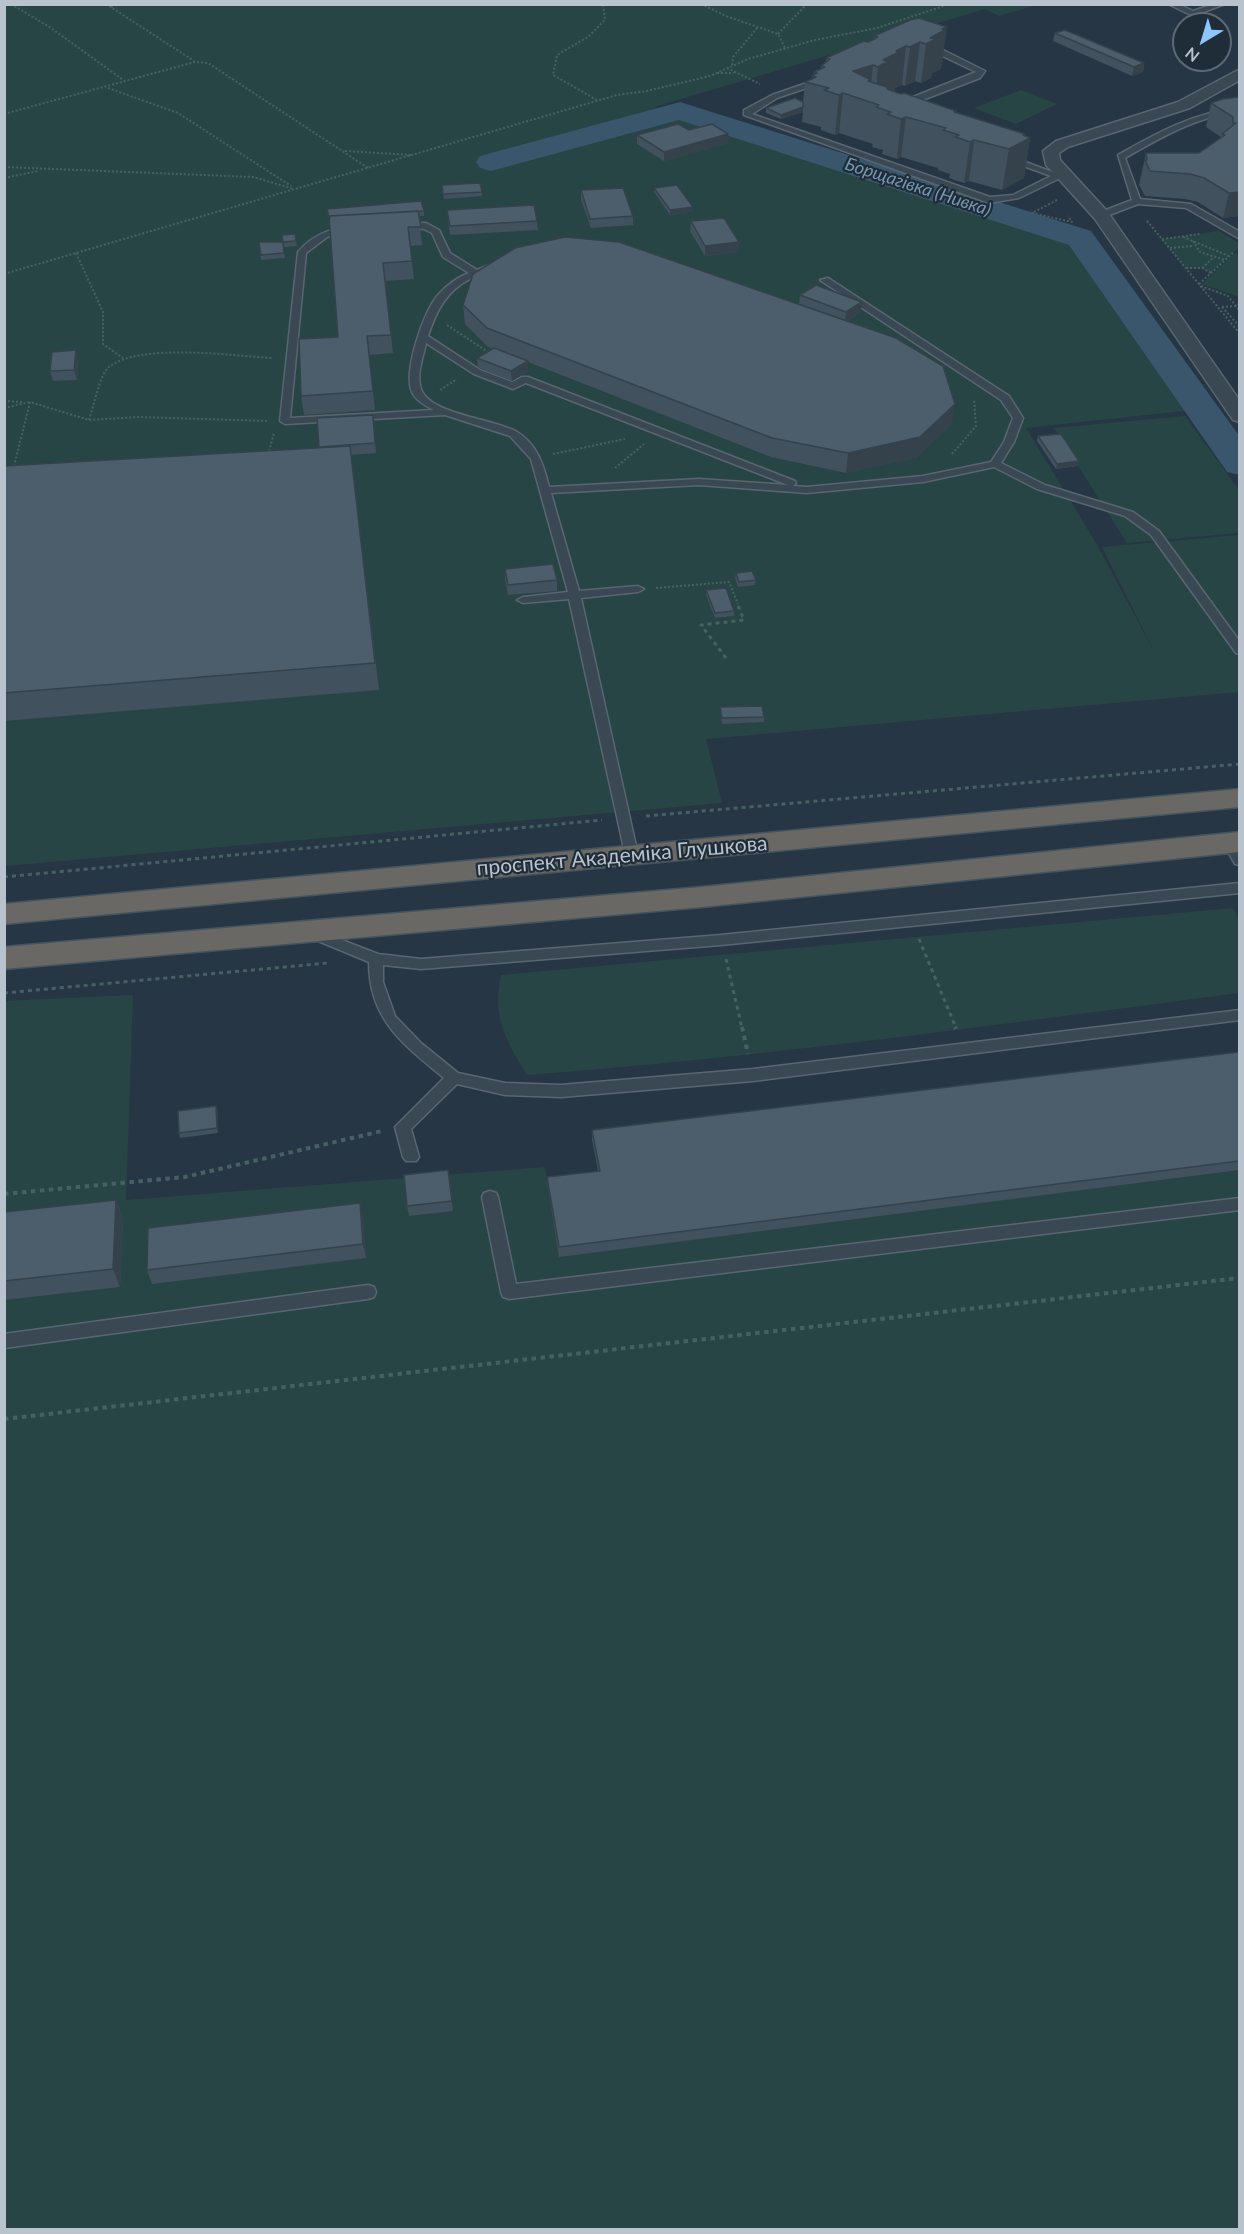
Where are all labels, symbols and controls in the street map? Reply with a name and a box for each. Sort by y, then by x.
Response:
north arrow [1172,12,1232,72]
text: N [1181,44,1203,66]
water label: Борщагівка (Нивка) [842,153,994,221]
street label: проспект Академіка Глушкова [475,831,769,881]

